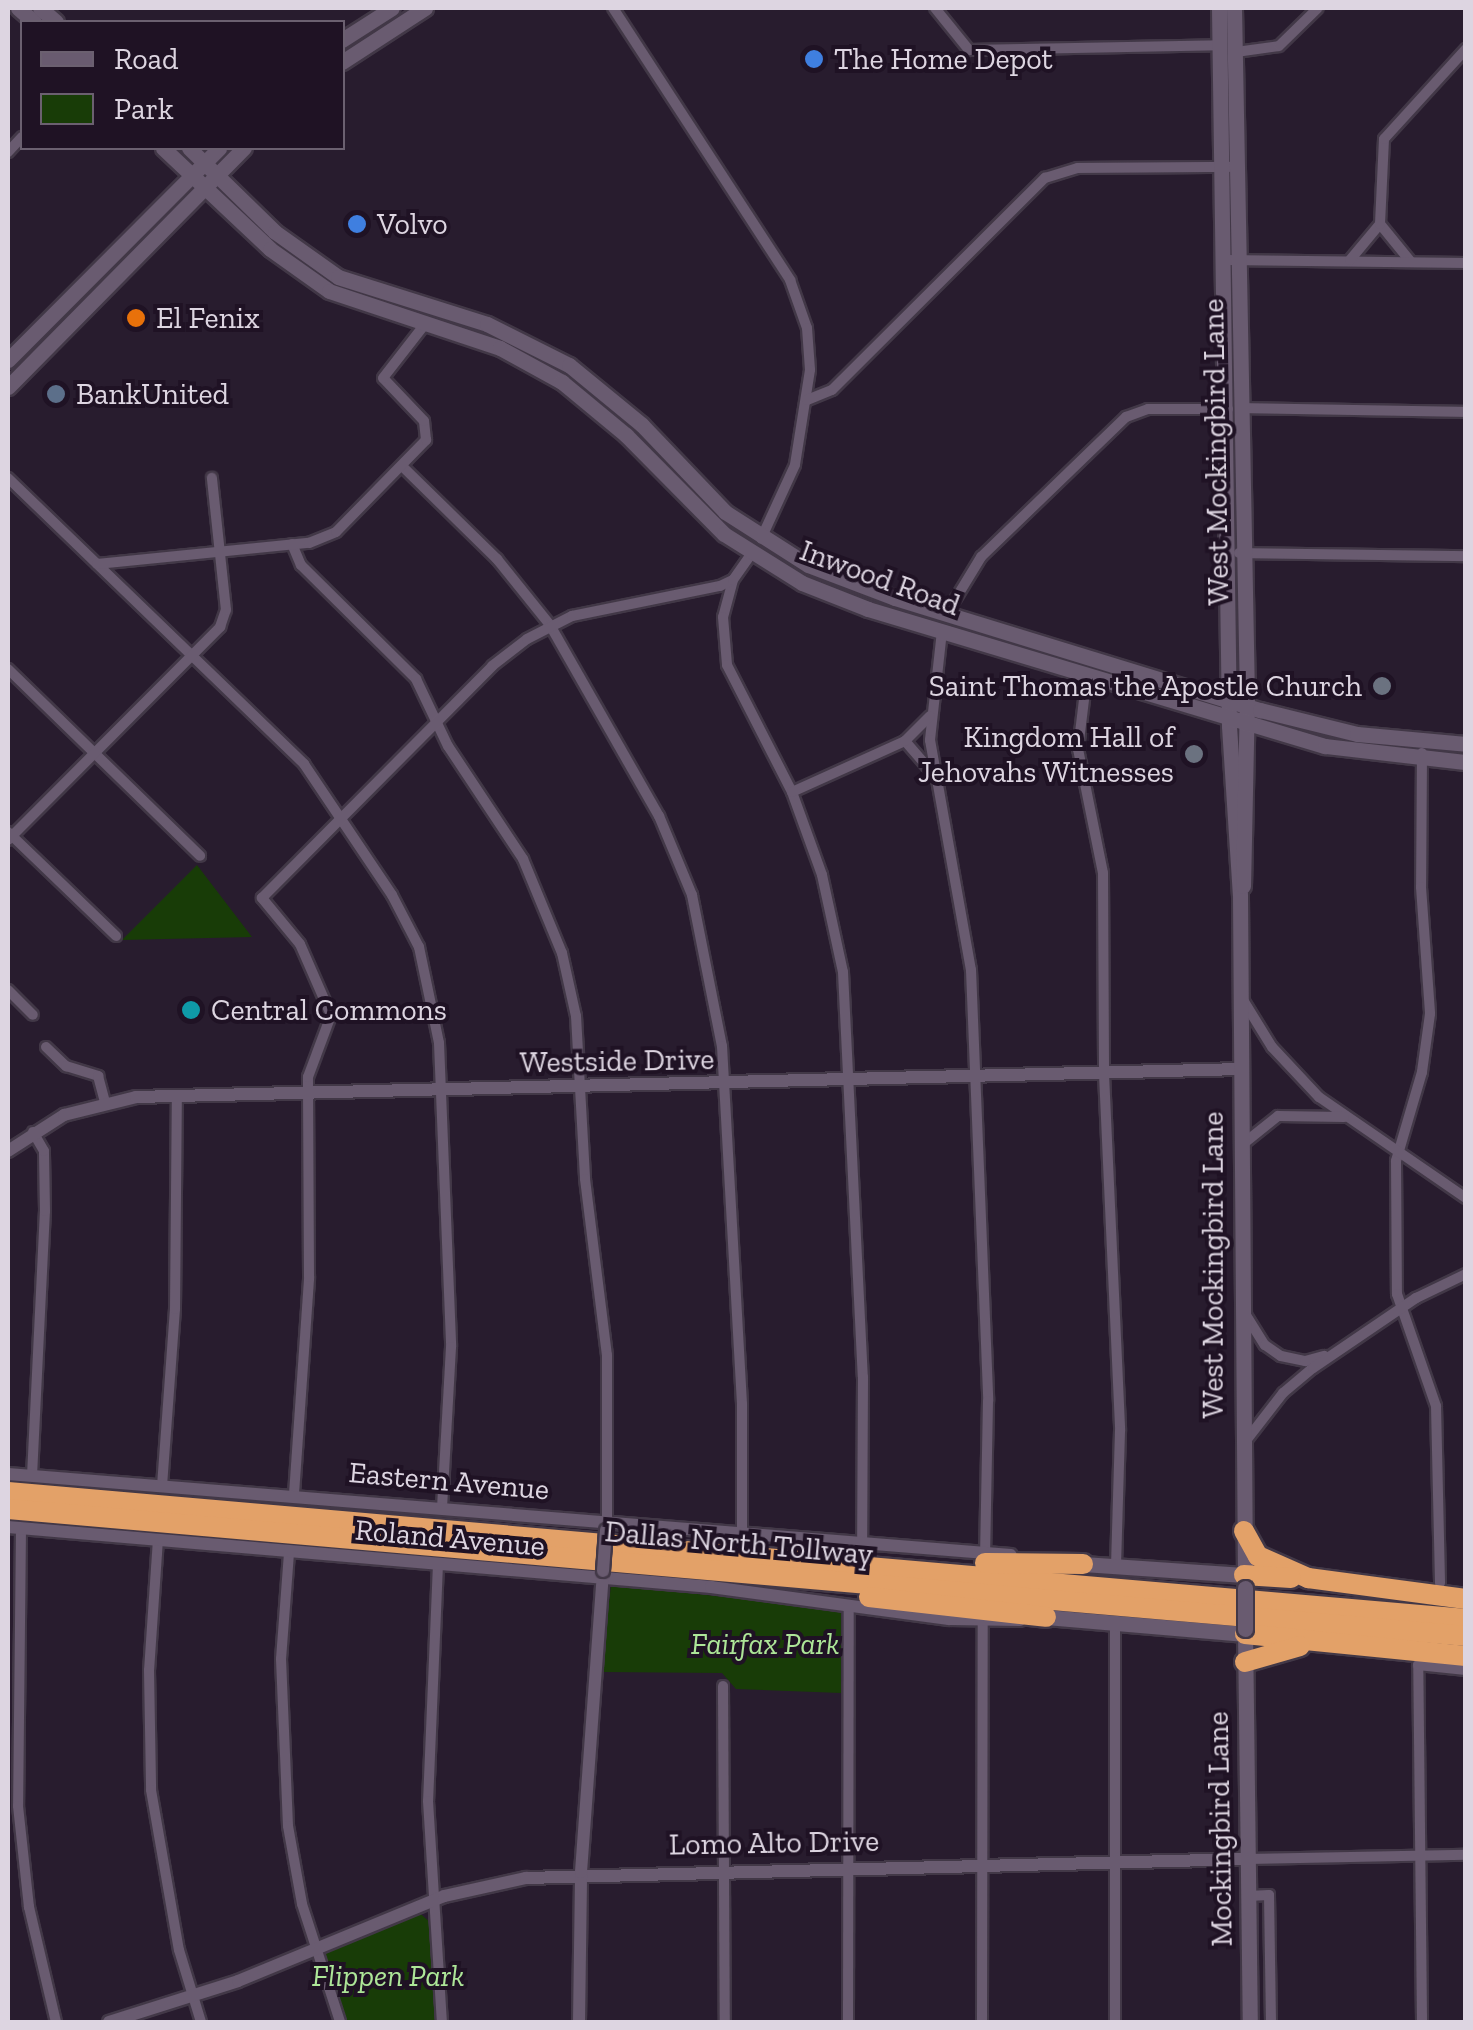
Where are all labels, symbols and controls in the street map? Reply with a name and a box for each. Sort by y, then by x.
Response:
legend [20,20,345,150]
text: Road [114,41,179,77]
place label: The Home Depot [834,41,1053,77]
marker: The Home Depot [803,48,825,70]
text: Park [114,91,174,127]
place label: Volvo [377,206,448,242]
marker: Volvo [346,213,368,235]
street label: West Mockingbird Lane [1195,298,1237,606]
place label: El Fenix [156,300,260,336]
marker: El Fenix [125,307,147,329]
place label: BankUnited [76,376,229,412]
marker: BankUnited [45,383,67,405]
street label: Inwood Road [795,532,965,624]
place label: Saint Thomas the Apostle Church [927,668,1362,704]
marker: Saint Thomas the Apostle Church [1371,675,1393,697]
place label: Kingdom Hall of Jehovahs Witnesses [917,719,1174,790]
marker: Kingdom Hall of Jehovahs Witnesses [1183,743,1205,765]
place label: Central Commons [211,992,447,1028]
marker: Central Commons [180,999,202,1021]
street label: Westside Drive [519,1041,715,1081]
street label: West Mockingbird Lane [1195,1112,1231,1418]
street label: Eastern Avenue [347,1454,551,1508]
street label: Roland Avenue [353,1512,547,1564]
street label: Dallas North Tollway [603,1513,875,1573]
park label: Fairfax Park [691,1626,839,1662]
street label: Mockingbird Lane [1200,1711,1240,1947]
street label: Lomo Alto Drive [668,1823,880,1863]
park label: Flippen Park [312,1958,464,1994]

